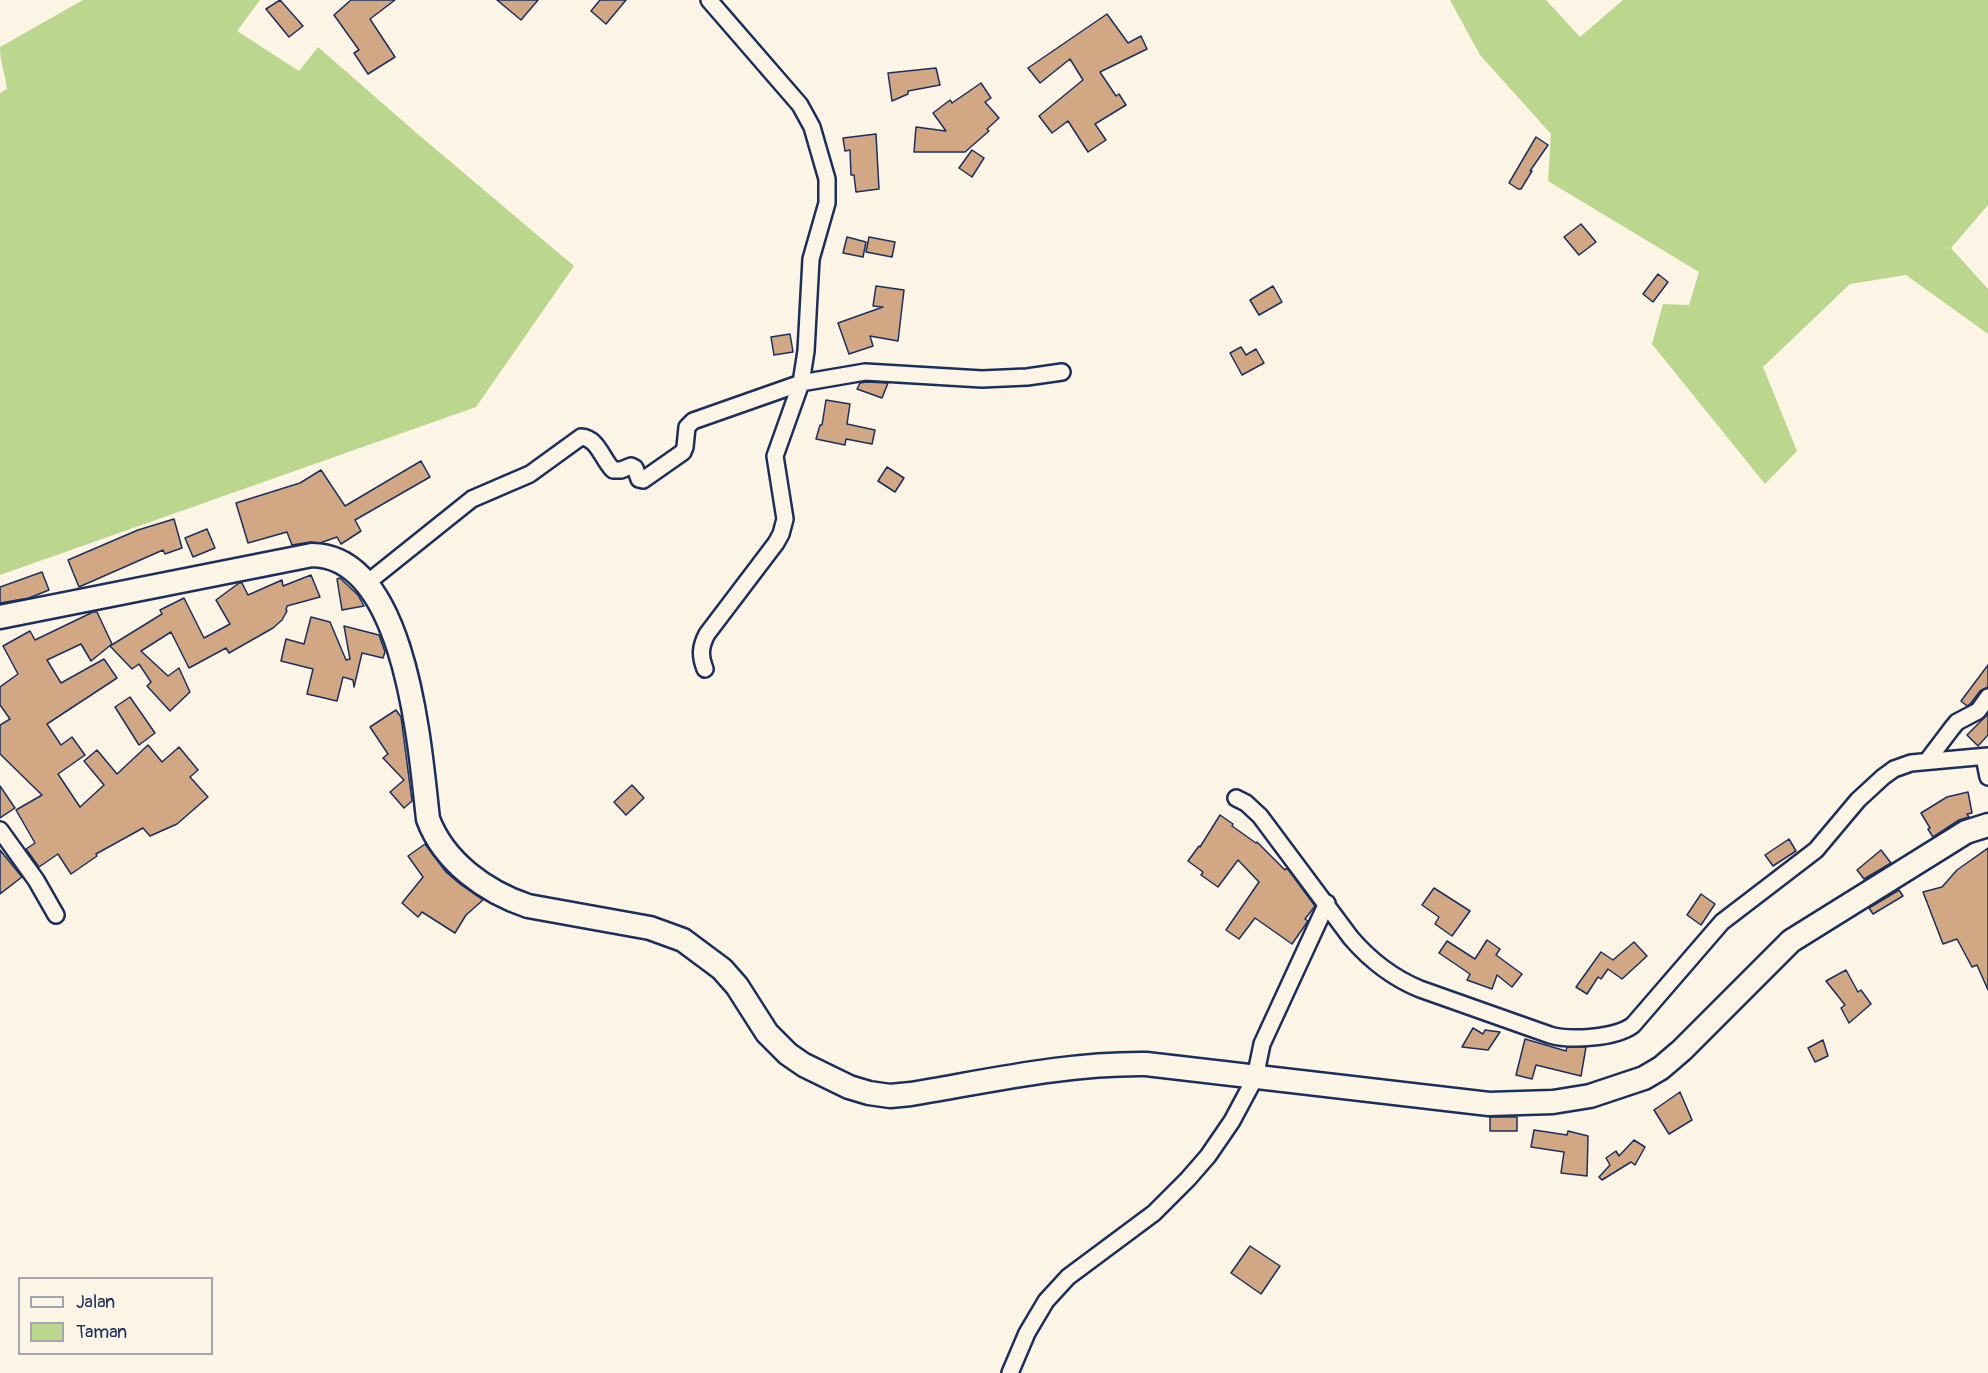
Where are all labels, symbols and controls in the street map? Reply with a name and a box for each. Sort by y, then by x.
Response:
legend [18,1277,213,1355]
text: Jalan [76,1291,115,1314]
text: Taman [76,1321,127,1344]

